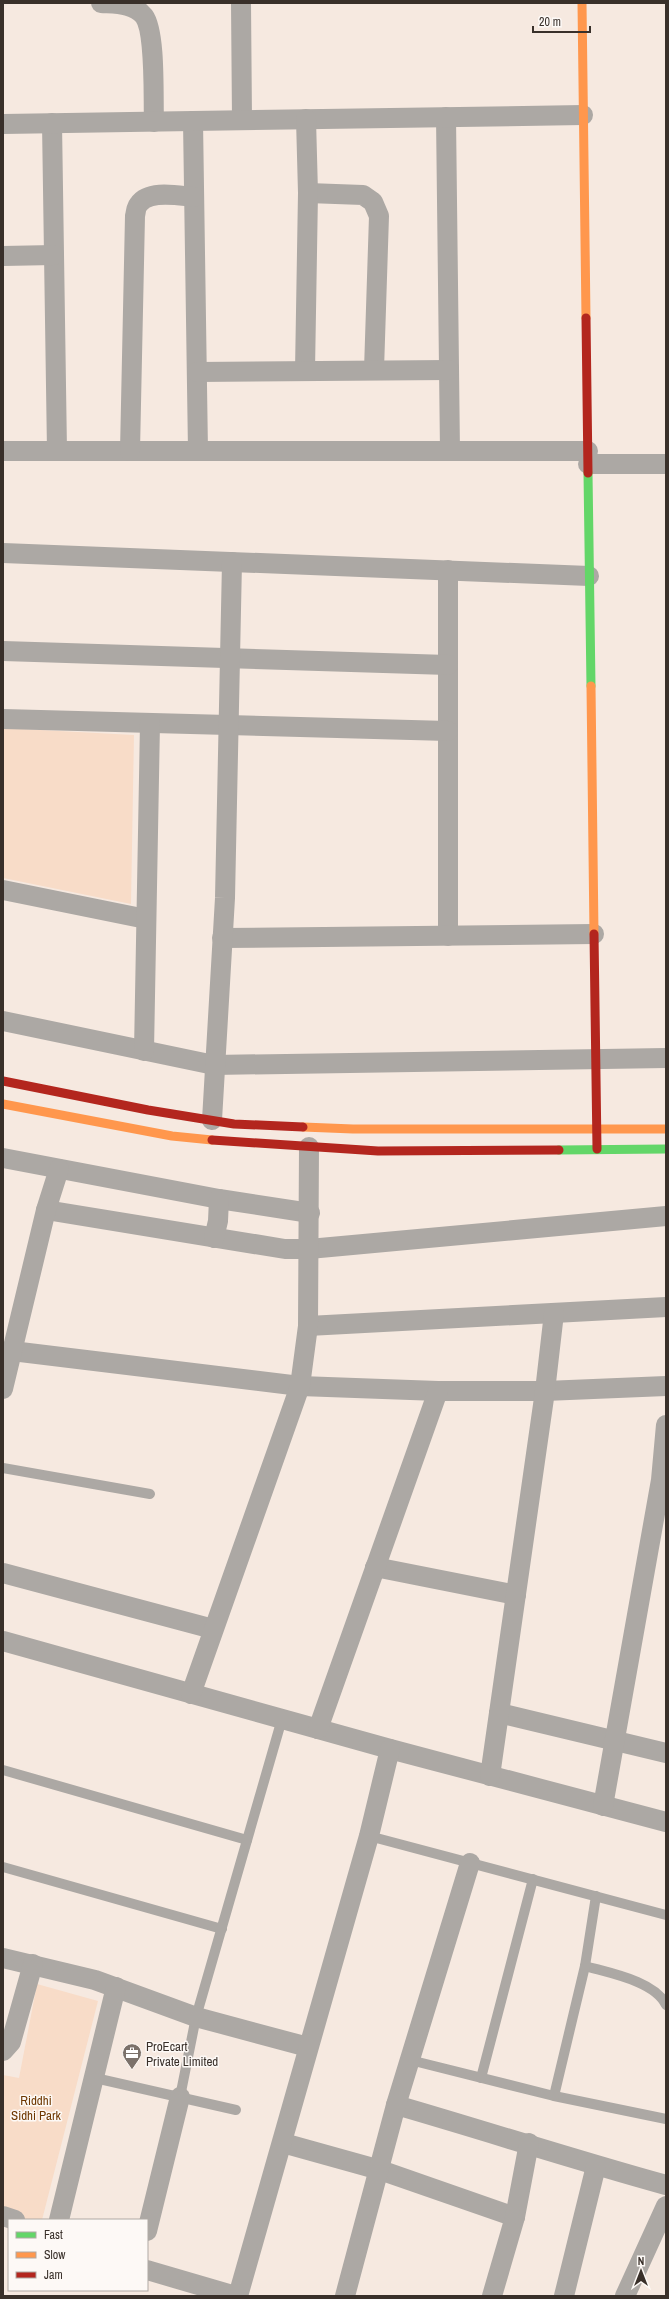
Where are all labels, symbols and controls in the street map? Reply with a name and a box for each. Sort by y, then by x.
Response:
scale bar [533,8,590,34]
text: 20 m [539,14,561,30]
place label: ProEcart Private Limited [146,2038,218,2070]
office icon: ProEcart Private Limited [121,2042,143,2070]
park label: Riddhi Sidhi Park [11,2092,62,2124]
legend [8,2219,148,2291]
text: Fast [44,2227,63,2243]
text: Slow [44,2247,66,2263]
north arrow [621,2251,661,2291]
text: N [638,2254,644,2268]
text: Jam [44,2267,63,2283]

